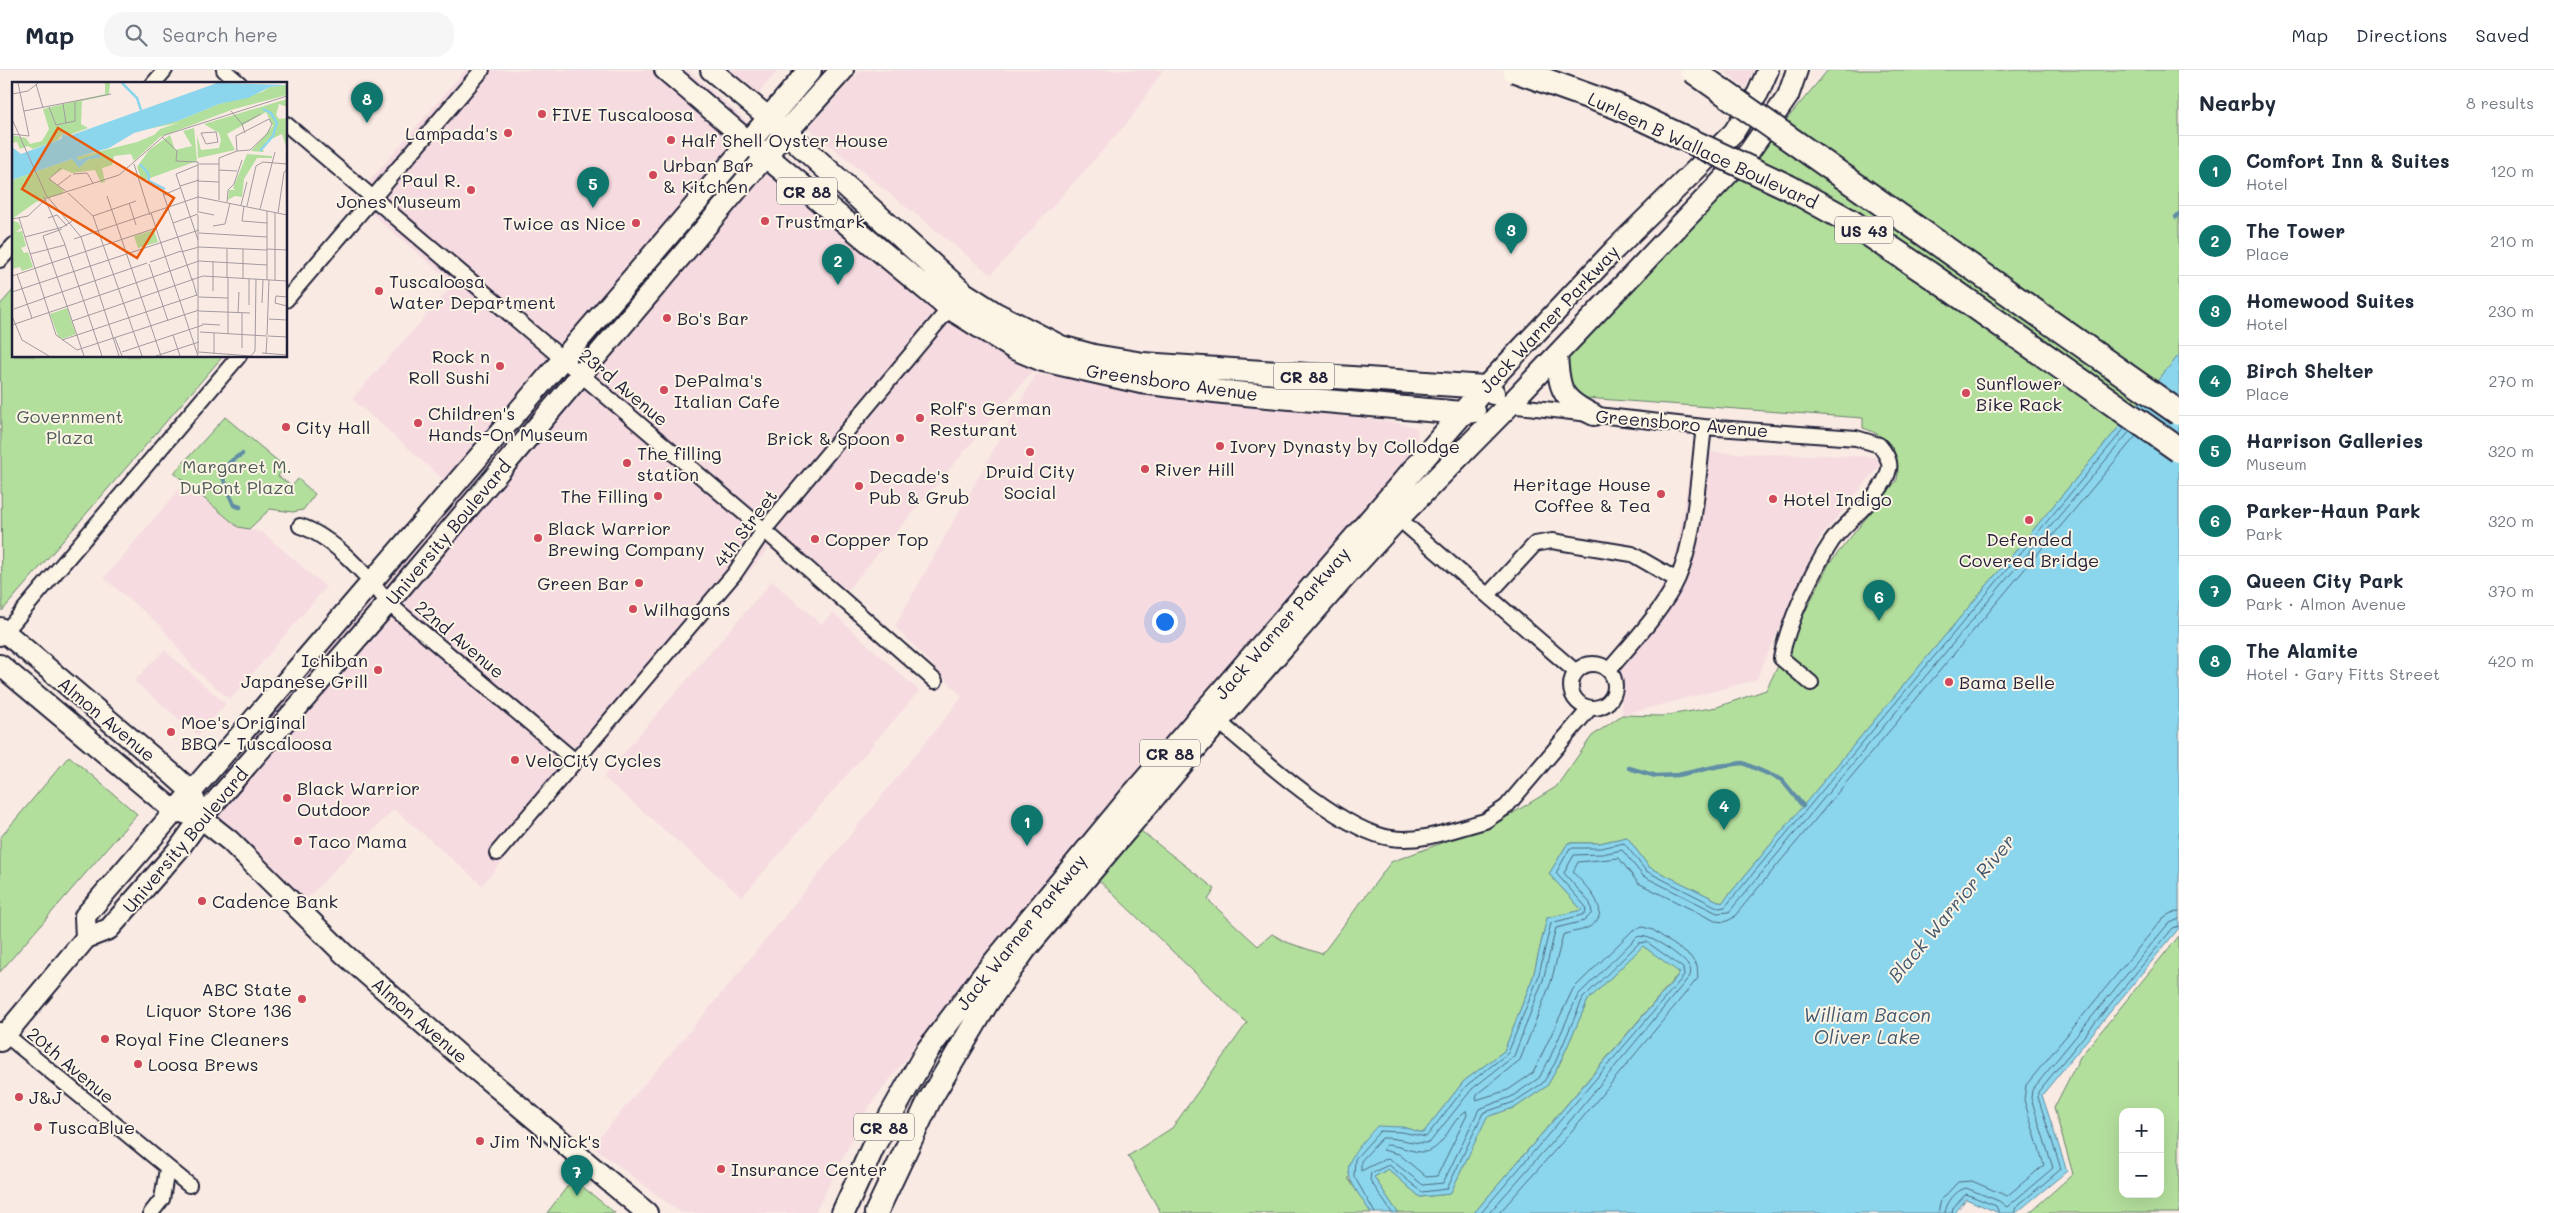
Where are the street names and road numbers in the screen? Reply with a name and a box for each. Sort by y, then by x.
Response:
street label: Lurleen B Wallace Boulevard [1584,86,1822,214]
road number: CR 88 [777,178,837,204]
road number: US 43 [1835,216,1893,244]
street label: Jack Warner Parkway [1474,240,1624,398]
street label: 23rd Avenue [575,343,673,431]
street label: Greensboro Avenue [1085,358,1259,406]
road number: CR 88 [1274,362,1334,390]
street label: Greensboro Avenue [1595,403,1769,443]
street label: University Boulevard [380,454,516,610]
street label: 4th Street [708,484,782,572]
street label: Jack Warner Parkway [1209,542,1355,704]
street label: 22nd Avenue [410,595,510,683]
street label: Almon Avenue [53,671,161,767]
road number: CR 88 [1140,740,1200,766]
street label: University Boulevard [117,762,253,918]
street label: Jack Warner Parkway [951,849,1091,1015]
street label: Almon Avenue [367,972,473,1068]
street label: 20th Avenue [22,1021,120,1109]
road number: CR 88 [854,1114,914,1140]

